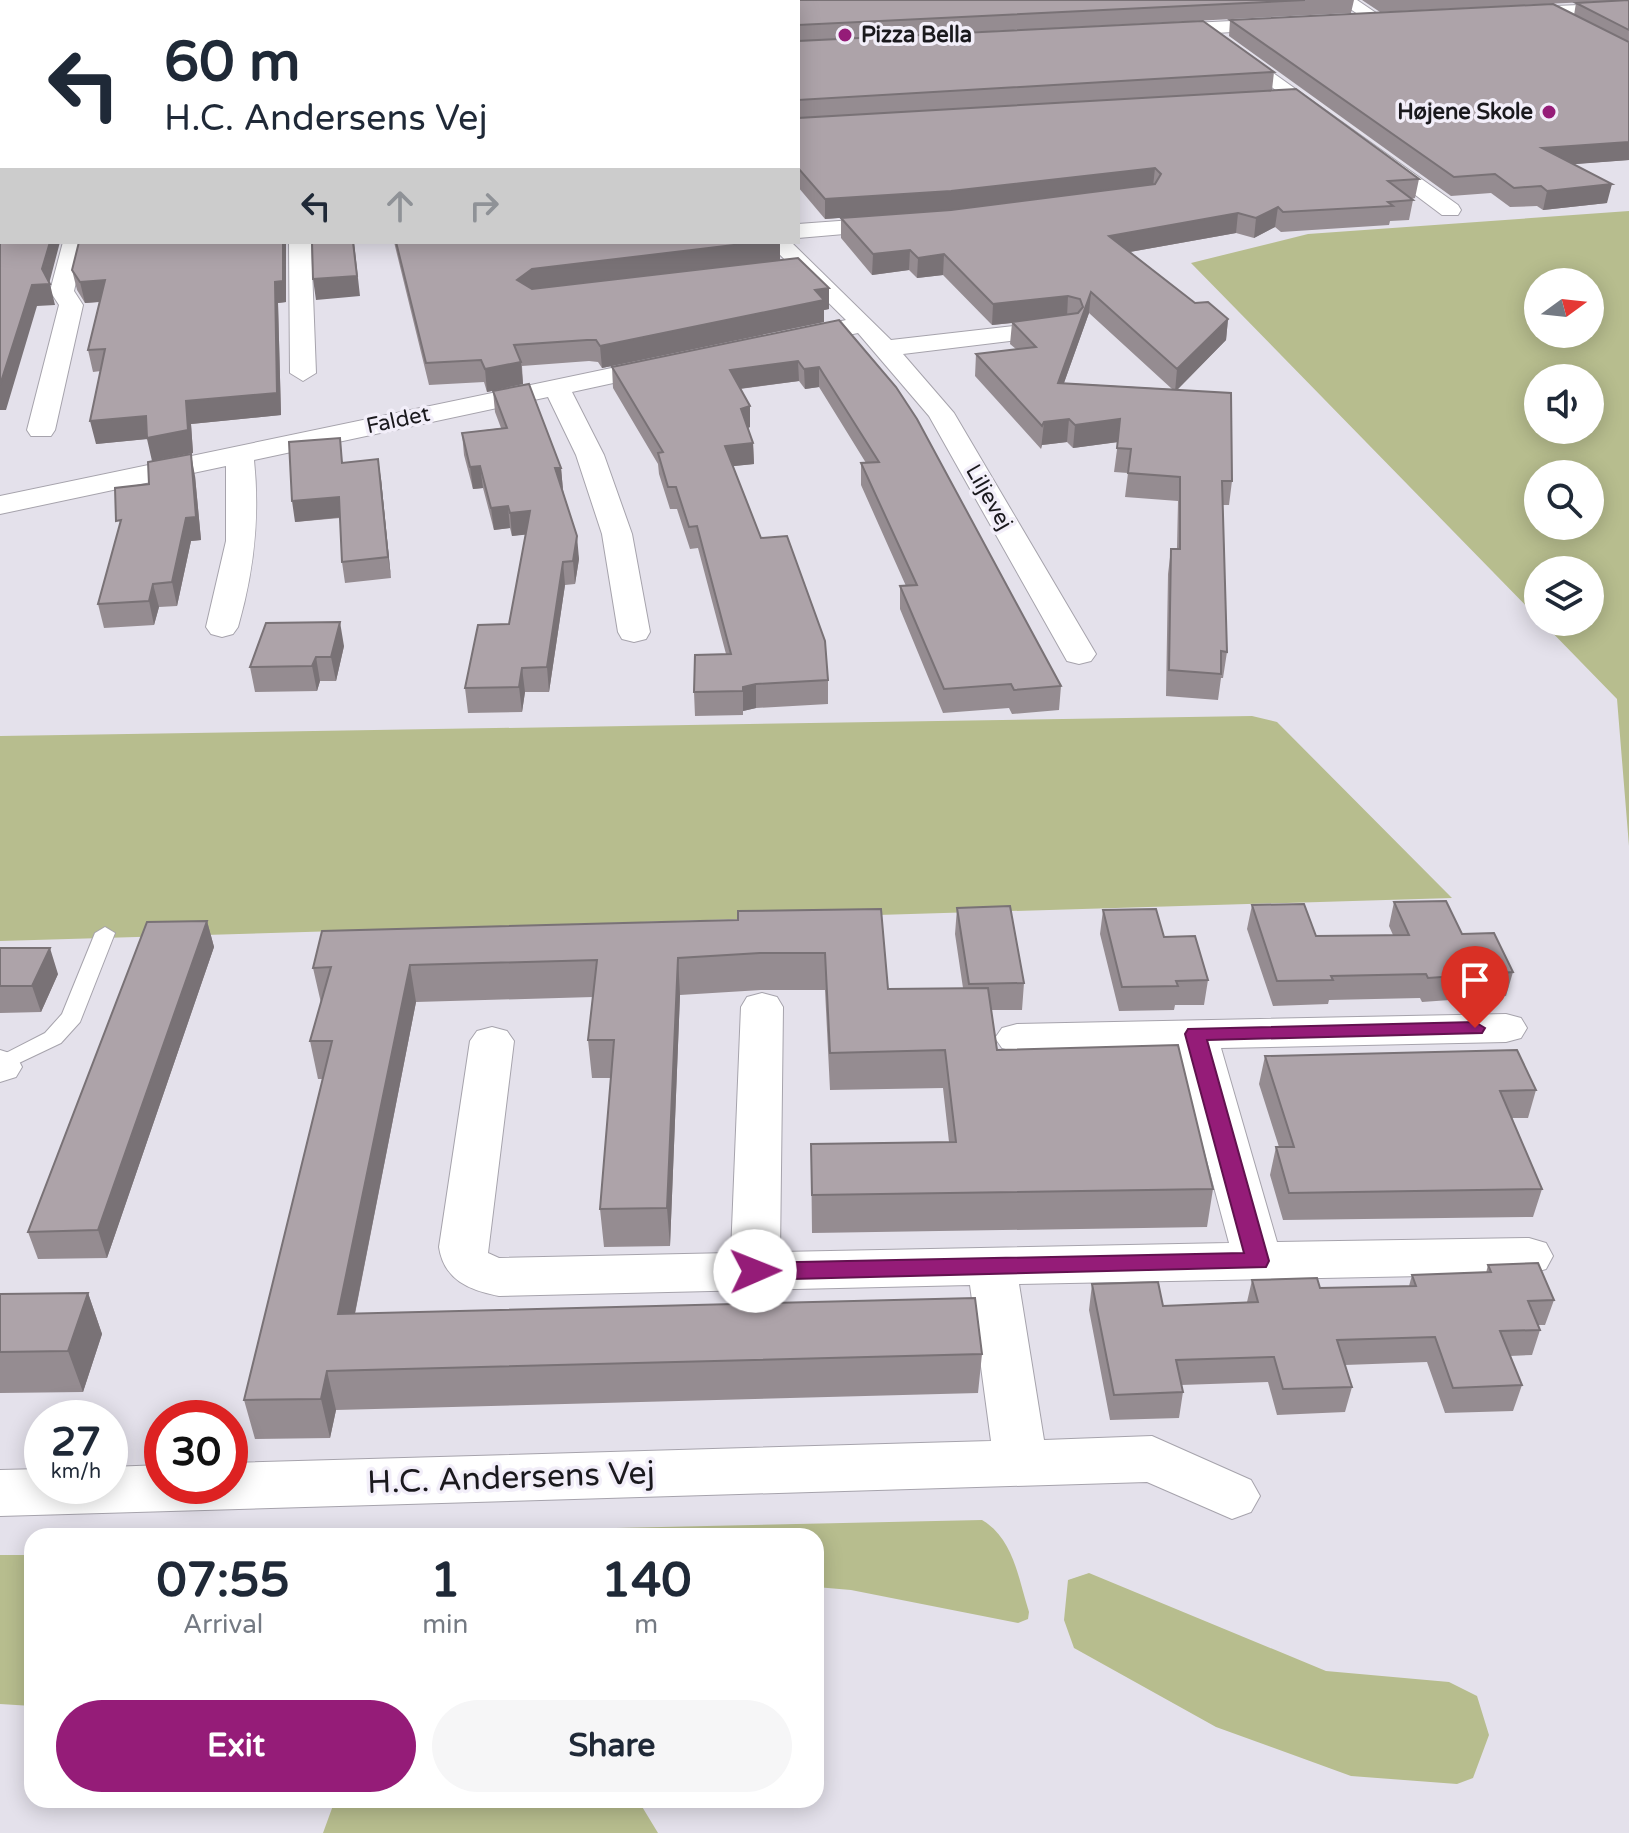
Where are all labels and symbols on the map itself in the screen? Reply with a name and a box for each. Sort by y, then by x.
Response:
place label: Pizza Bella [861,22,972,48]
marker: Pizza Bella [836,26,854,44]
place label: Højene Skole [1397,99,1533,125]
marker: Højene Skole [1540,103,1558,121]
north arrow [1524,268,1604,348]
street label: Faldet [364,401,432,439]
street label: Liljevej [960,460,1018,534]
pin [1441,946,1509,1028]
position arrow [713,1229,797,1313]
speed limit sign: 30 [144,1400,248,1504]
street label: H.C. Andersens Vej [367,1454,655,1502]

